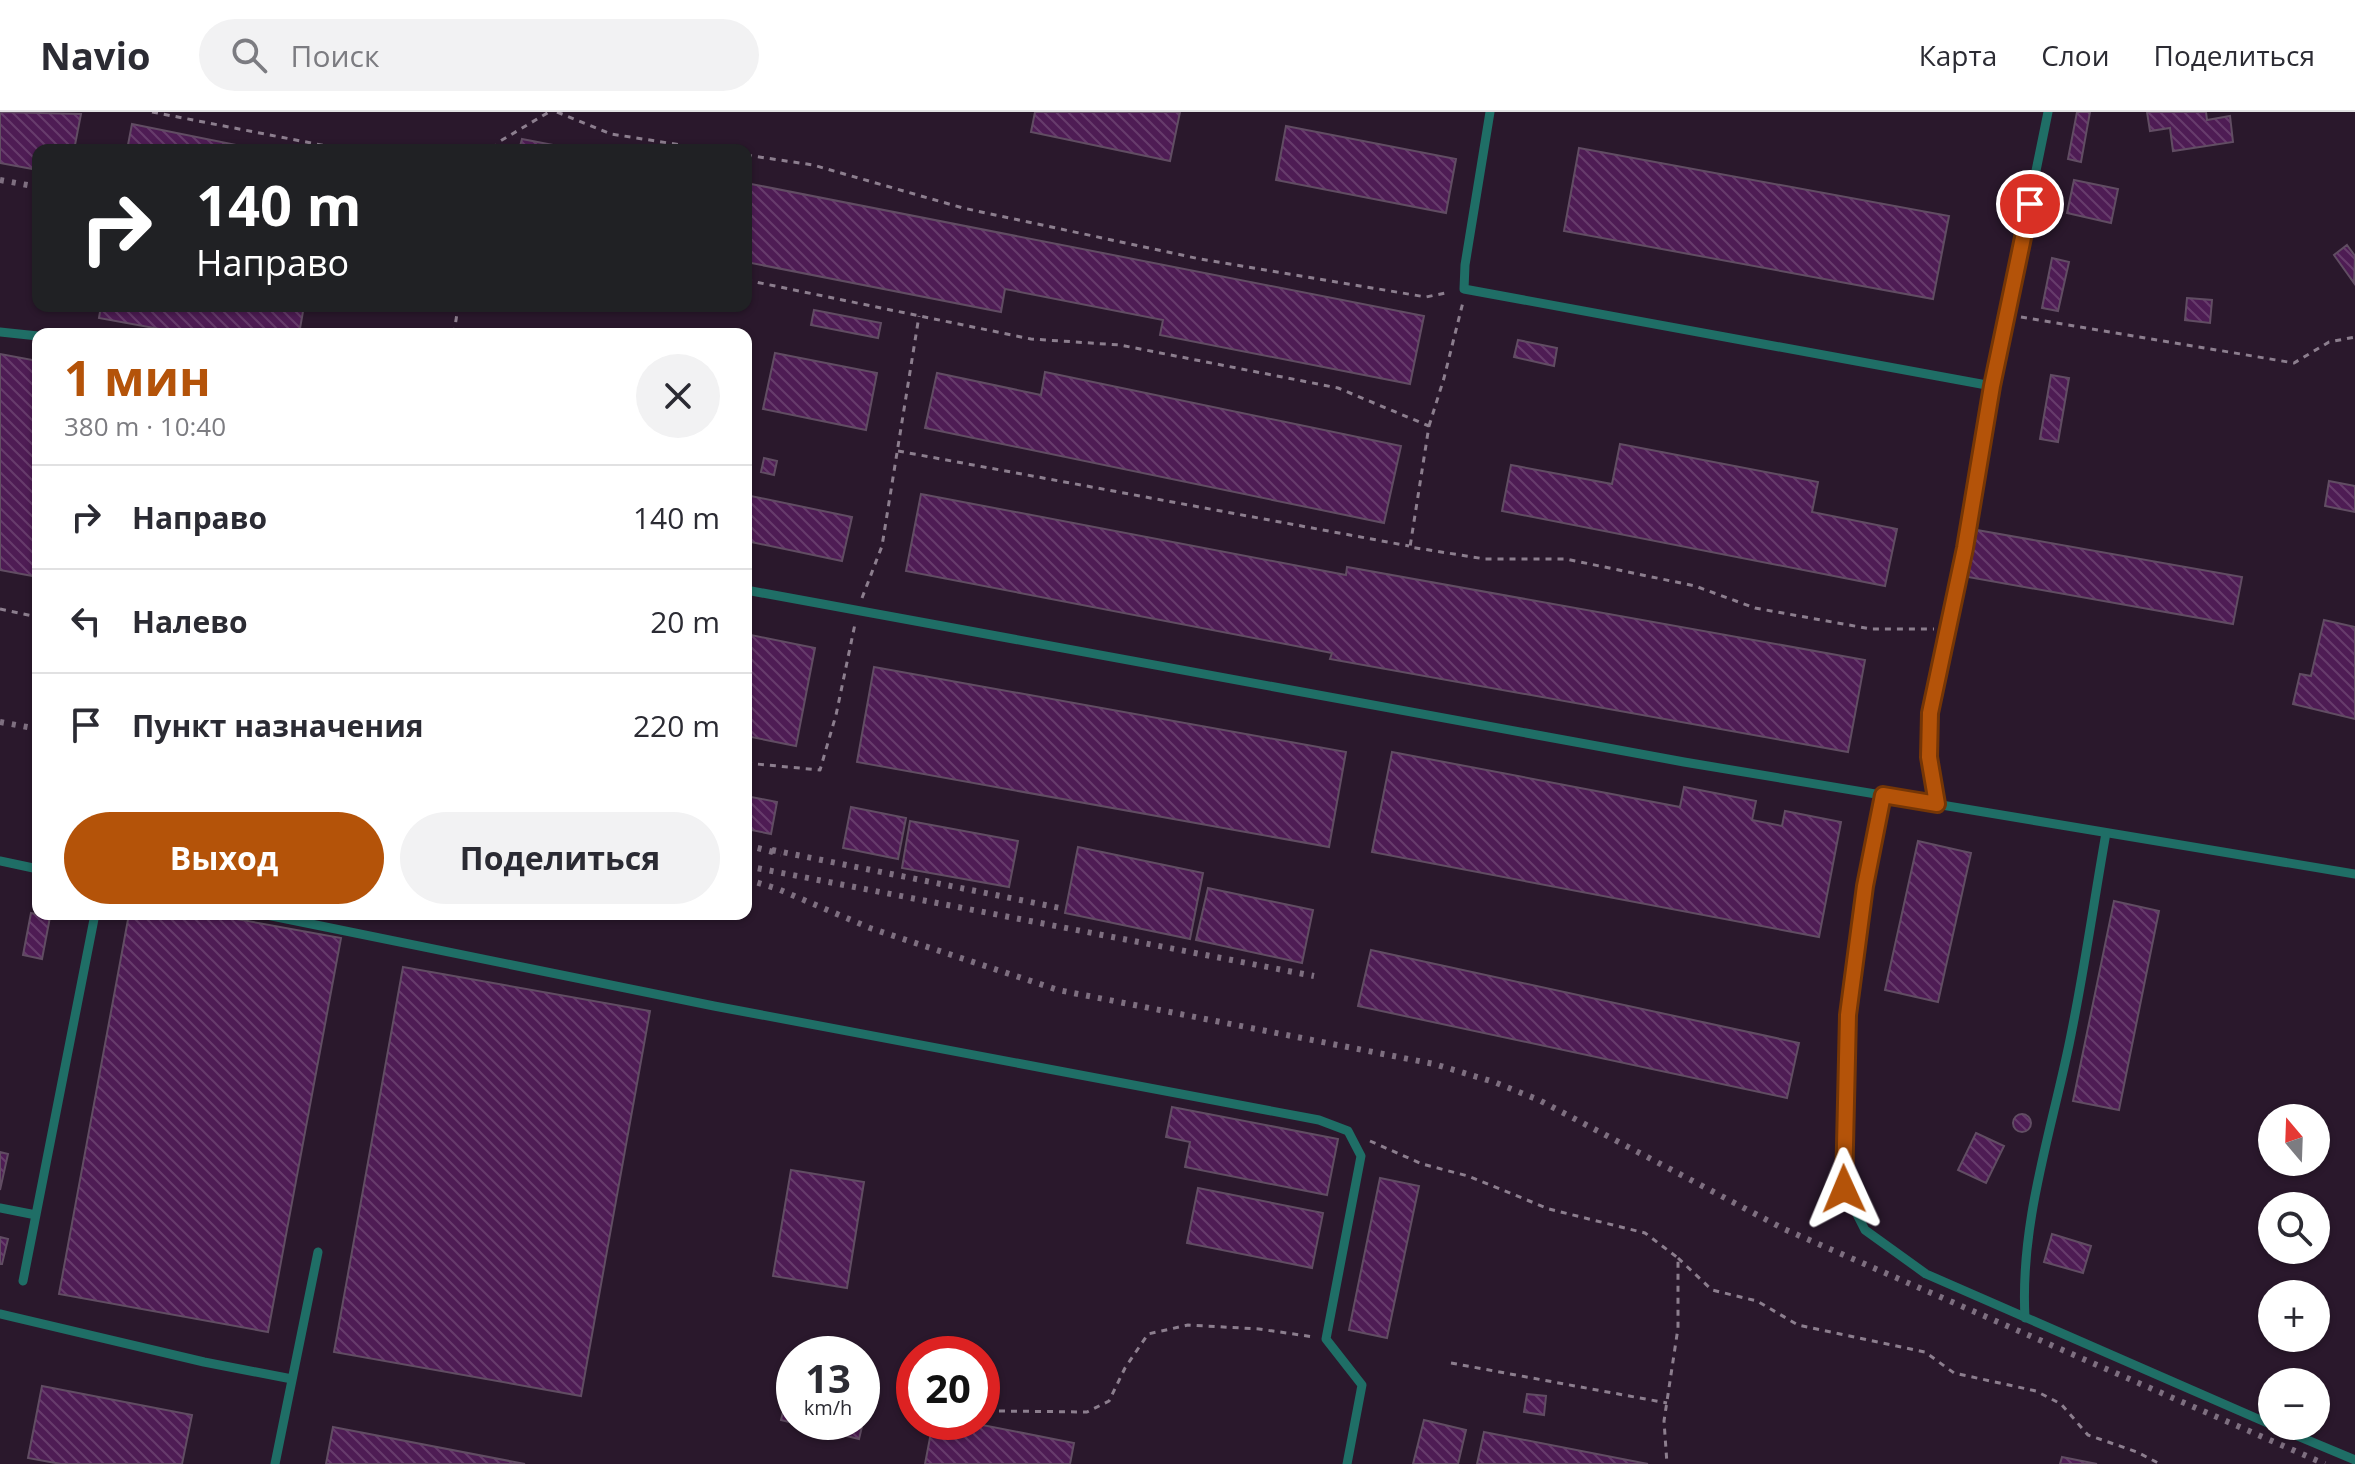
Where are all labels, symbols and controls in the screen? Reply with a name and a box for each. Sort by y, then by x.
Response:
search box [199,19,759,91]
text: Navio [40,29,151,81]
icon: search [227,33,271,77]
text: Поиск [291,35,379,76]
text: Карта [1919,36,1997,74]
text: Слои [2041,36,2110,74]
text: Поделиться [2154,36,2315,74]
text: 140 m [196,166,362,242]
pin [1996,170,2064,238]
icon: right [64,176,168,280]
icon: arrive [2008,182,2052,226]
text: Направо [196,238,349,287]
text: 1 мин [64,345,211,410]
button: close [636,354,720,438]
text: 380 m · 10:40 [64,408,226,444]
icon: right [64,495,108,539]
text: Направо [132,497,267,538]
text: 140 m [633,497,720,538]
icon: left [64,599,108,643]
text: Налево [132,601,248,642]
text: 20 m [650,601,720,642]
icon: arrive [64,703,108,747]
text: Пункт назначения [132,705,424,746]
text: 220 m [633,705,720,746]
button: Выход [64,812,384,904]
button: Поделиться [400,812,720,904]
north arrow [2258,1104,2330,1176]
map controls [2258,1104,2330,1440]
position arrow [1802,1147,1886,1231]
button: search [2258,1192,2330,1264]
button: + [2258,1280,2330,1352]
speed limit sign: 20 [896,1336,1000,1440]
text: 13 [805,1350,851,1405]
button: − [2258,1368,2330,1440]
text: km/h [804,1394,852,1421]

